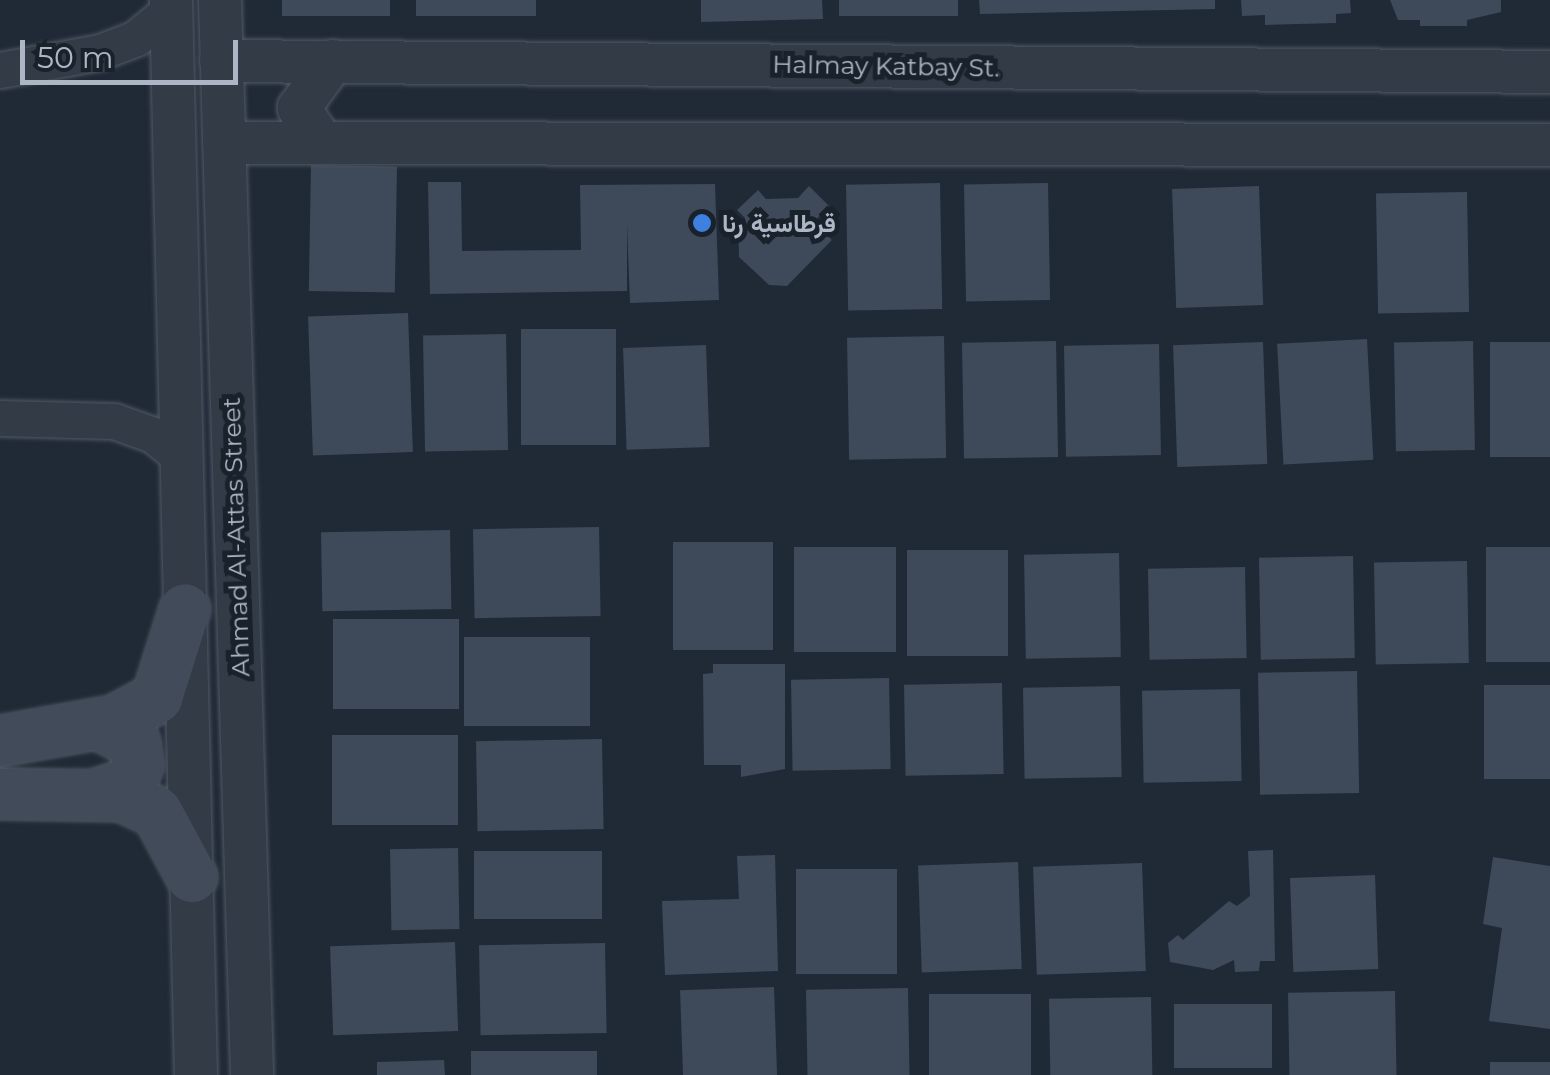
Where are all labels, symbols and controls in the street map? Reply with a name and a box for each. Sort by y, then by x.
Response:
scale bar [25,20,242,82]
text: 50 m [37,39,114,76]
street label: Halmay Katbay St. [772,49,1000,83]
place label: قرطاسية رنا [722,208,836,238]
marker: قرطاسية رنا [691,212,713,234]
street label: Ahmad Al-Attas Street [216,397,256,677]

